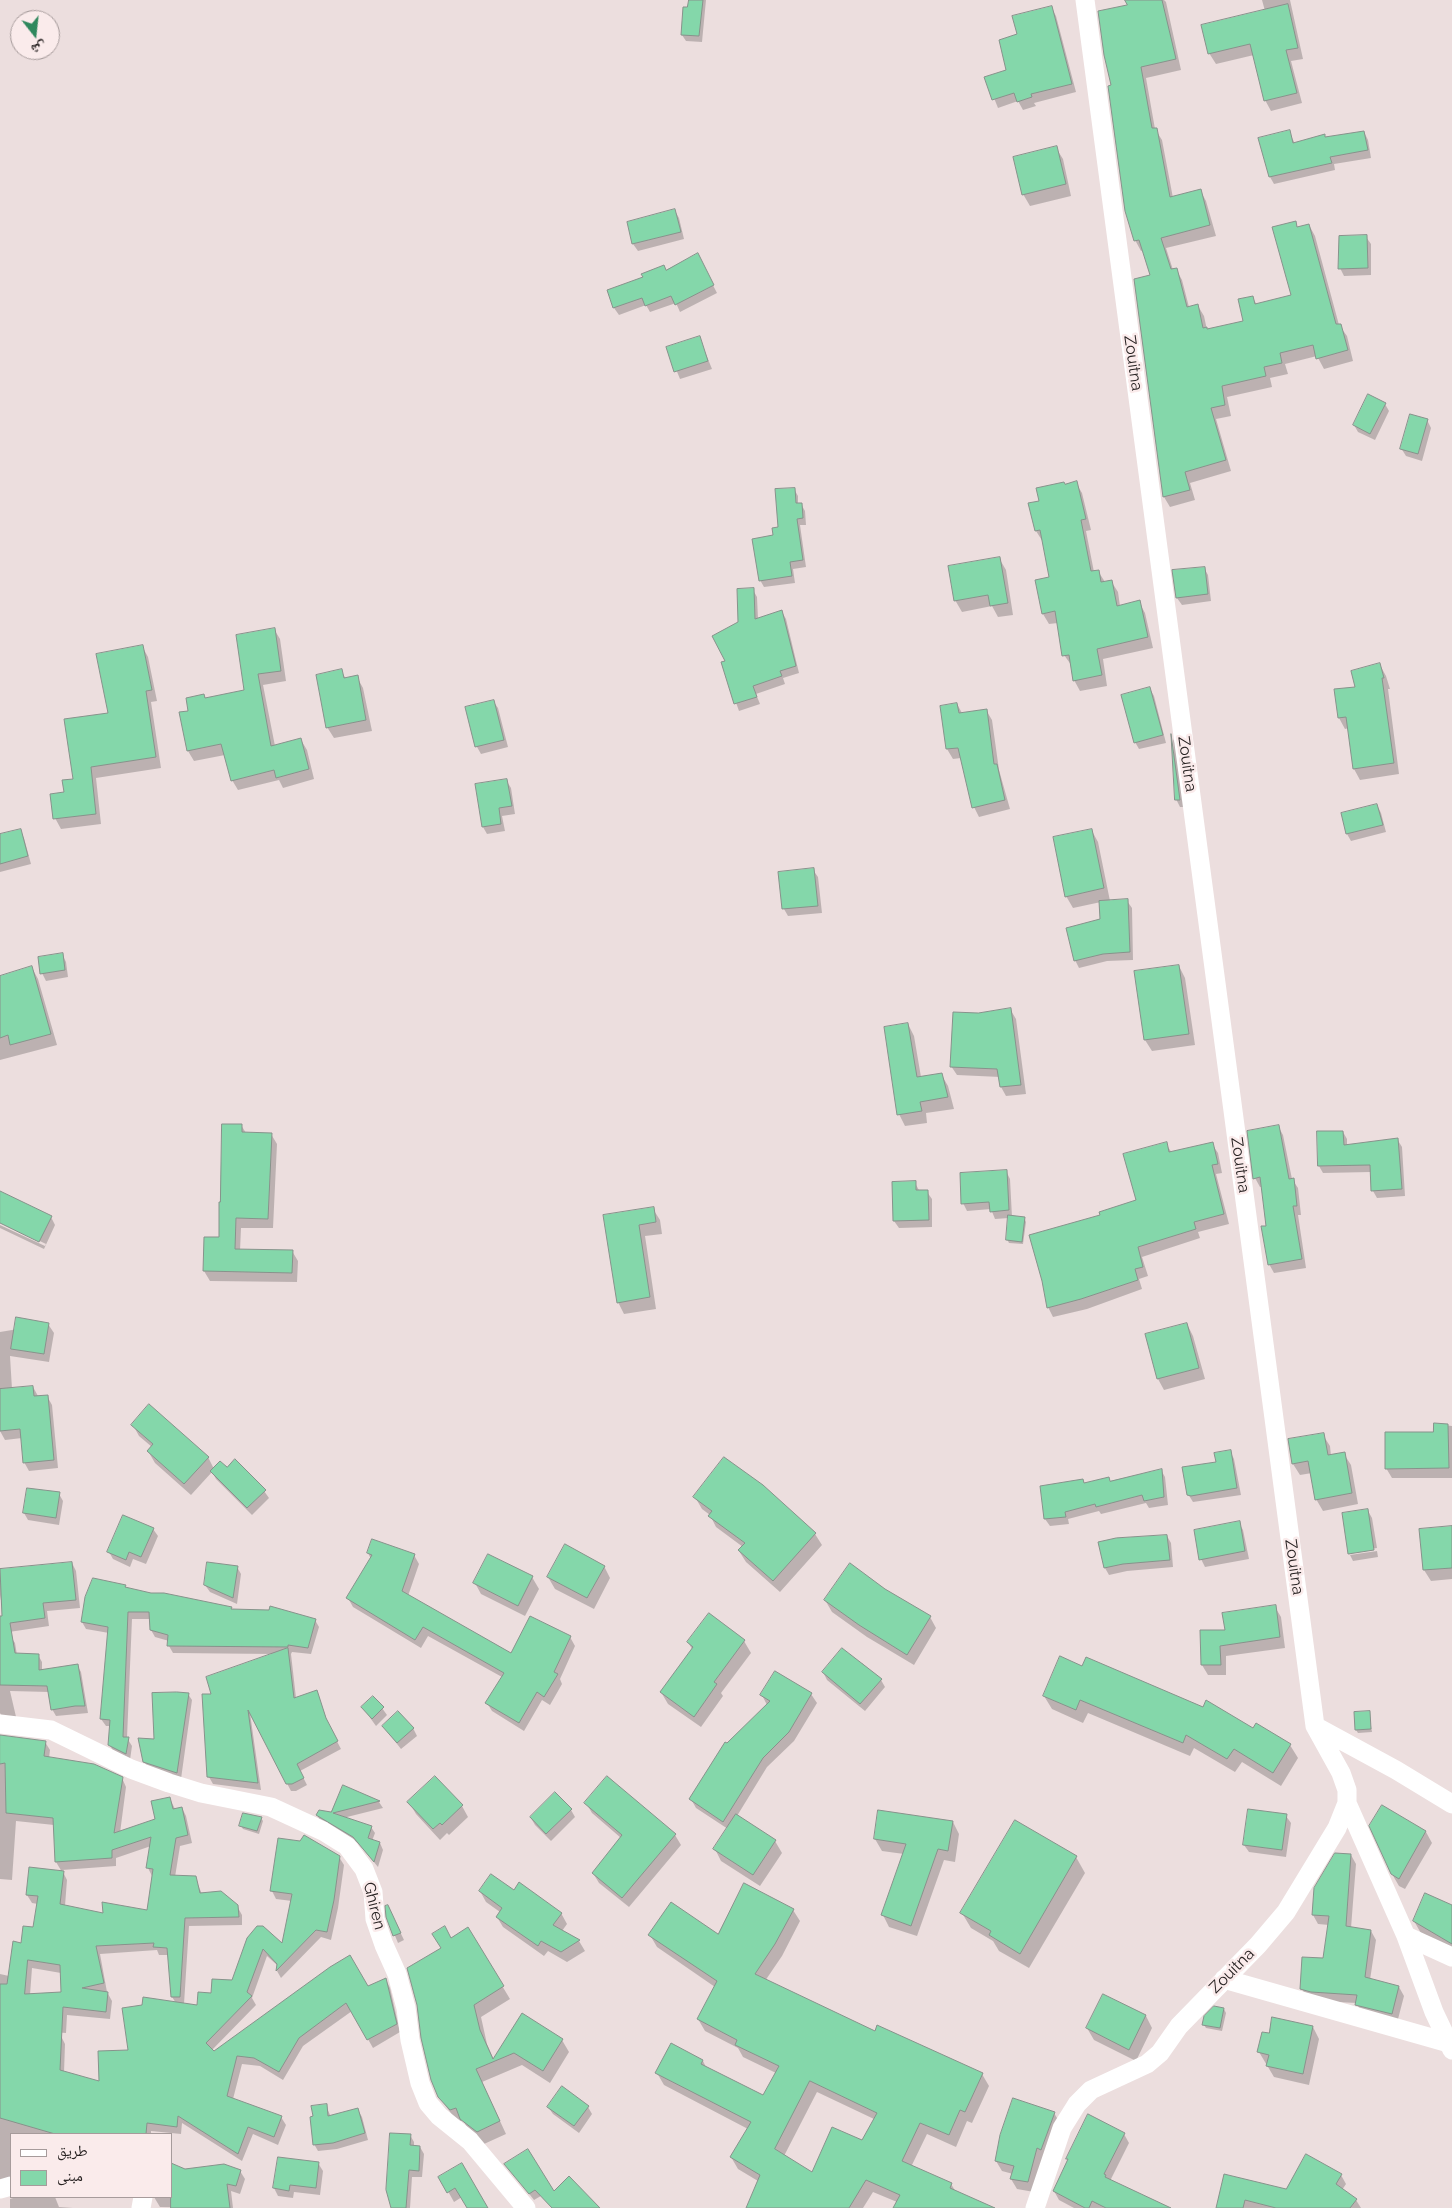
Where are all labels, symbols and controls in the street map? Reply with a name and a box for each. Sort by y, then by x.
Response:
north arrow [10,10,60,60]
text: ش [30,39,48,58]
street label: Zouitna [1120,334,1146,392]
street label: Zouitna [1174,735,1200,793]
street label: Zouitna [1227,1136,1253,1194]
street label: Zouitna [1281,1538,1307,1596]
street label: Ghiren [359,1880,389,1932]
street label: Zouitna [1206,1945,1258,1997]
legend [10,2133,172,2198]
text: طريق [57,2142,88,2160]
text: مبنى [57,2167,83,2185]

